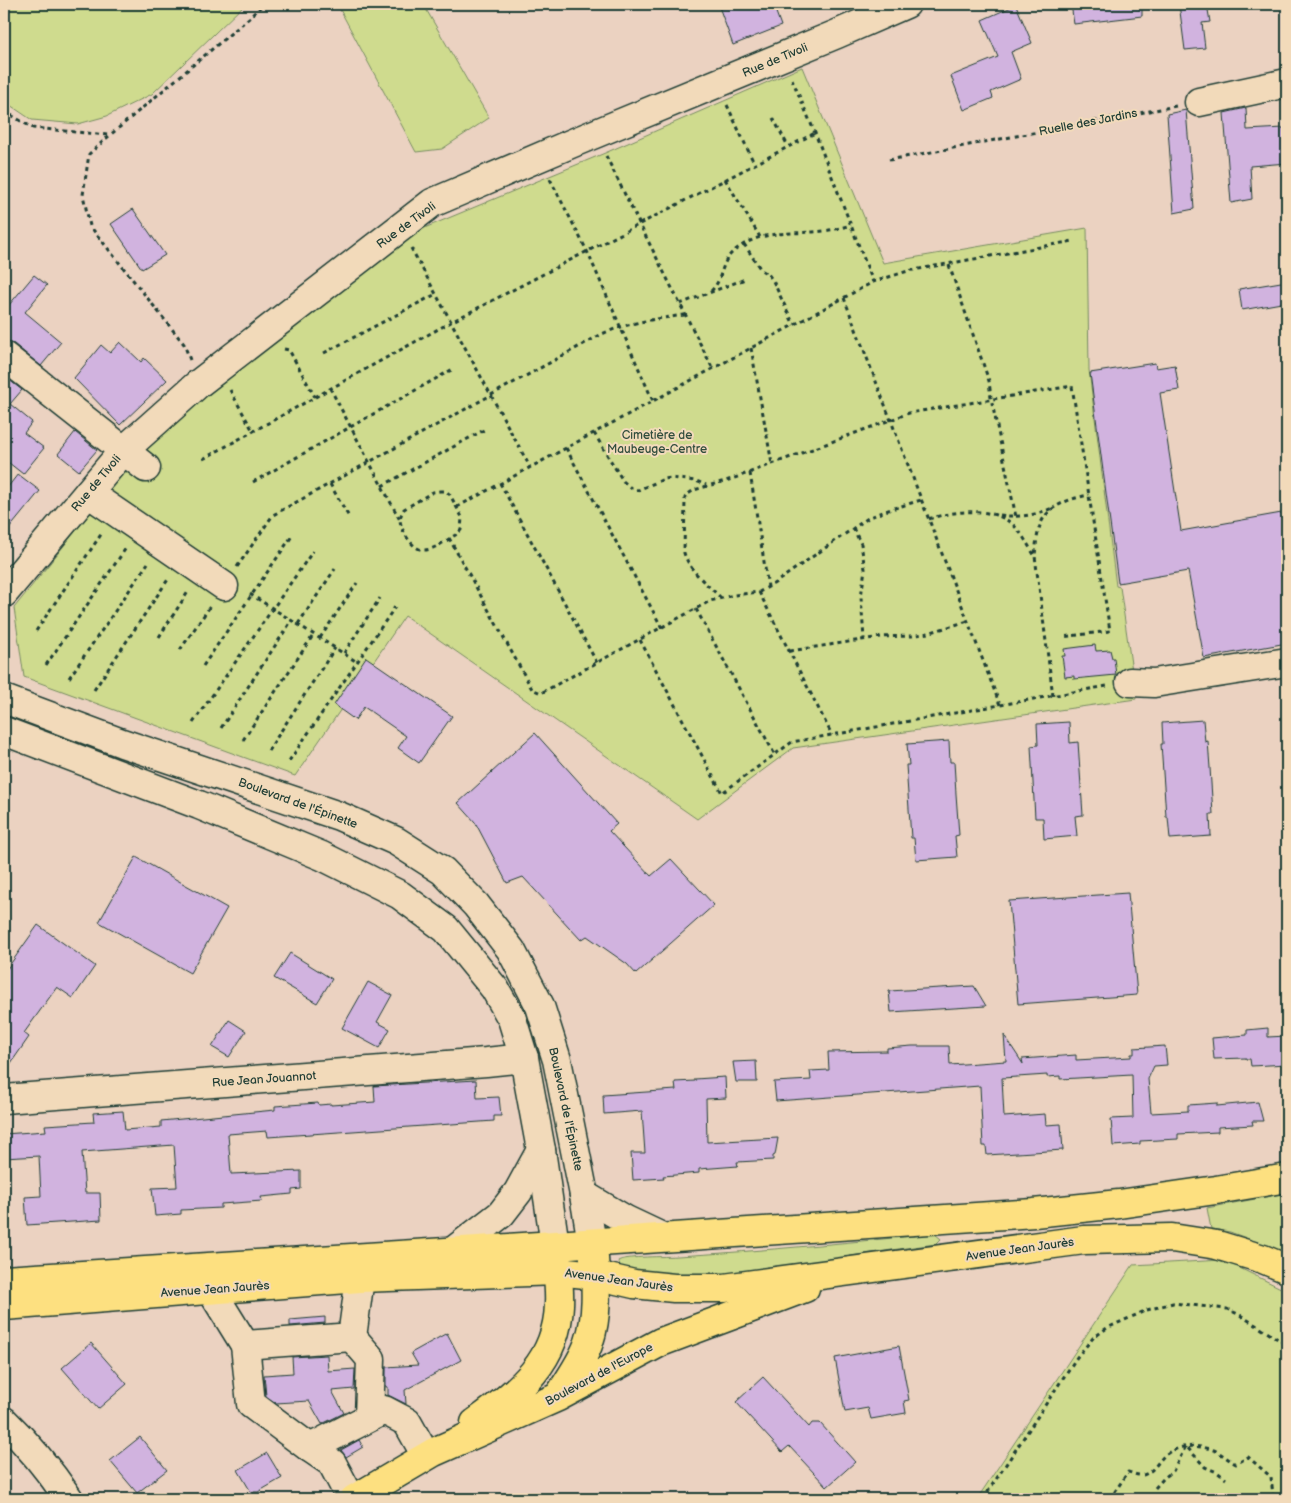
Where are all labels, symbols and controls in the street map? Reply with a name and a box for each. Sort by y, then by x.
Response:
street label: Rue de Tivoli [740,40,810,81]
street label: Ruelle des Jardins [1038,106,1139,139]
street label: Rue de Tivoli [374,199,439,252]
park label: Cimetière de Maubeuge-Centre [607,428,707,457]
street label: Rue de Tivoli [68,452,125,515]
street label: Boulevard de l'Épinette [236,774,360,832]
street label: Boulevard de l'Épinette [545,1046,587,1172]
street label: Rue Jean Jouannot [211,1068,317,1091]
street label: Avenue Jean Jaurès [965,1234,1075,1265]
street label: Avenue Jean Jaurès [564,1265,674,1296]
street label: Avenue Jean Jaurès [160,1278,270,1301]
street label: Boulevard de l'Europe [543,1340,656,1409]

